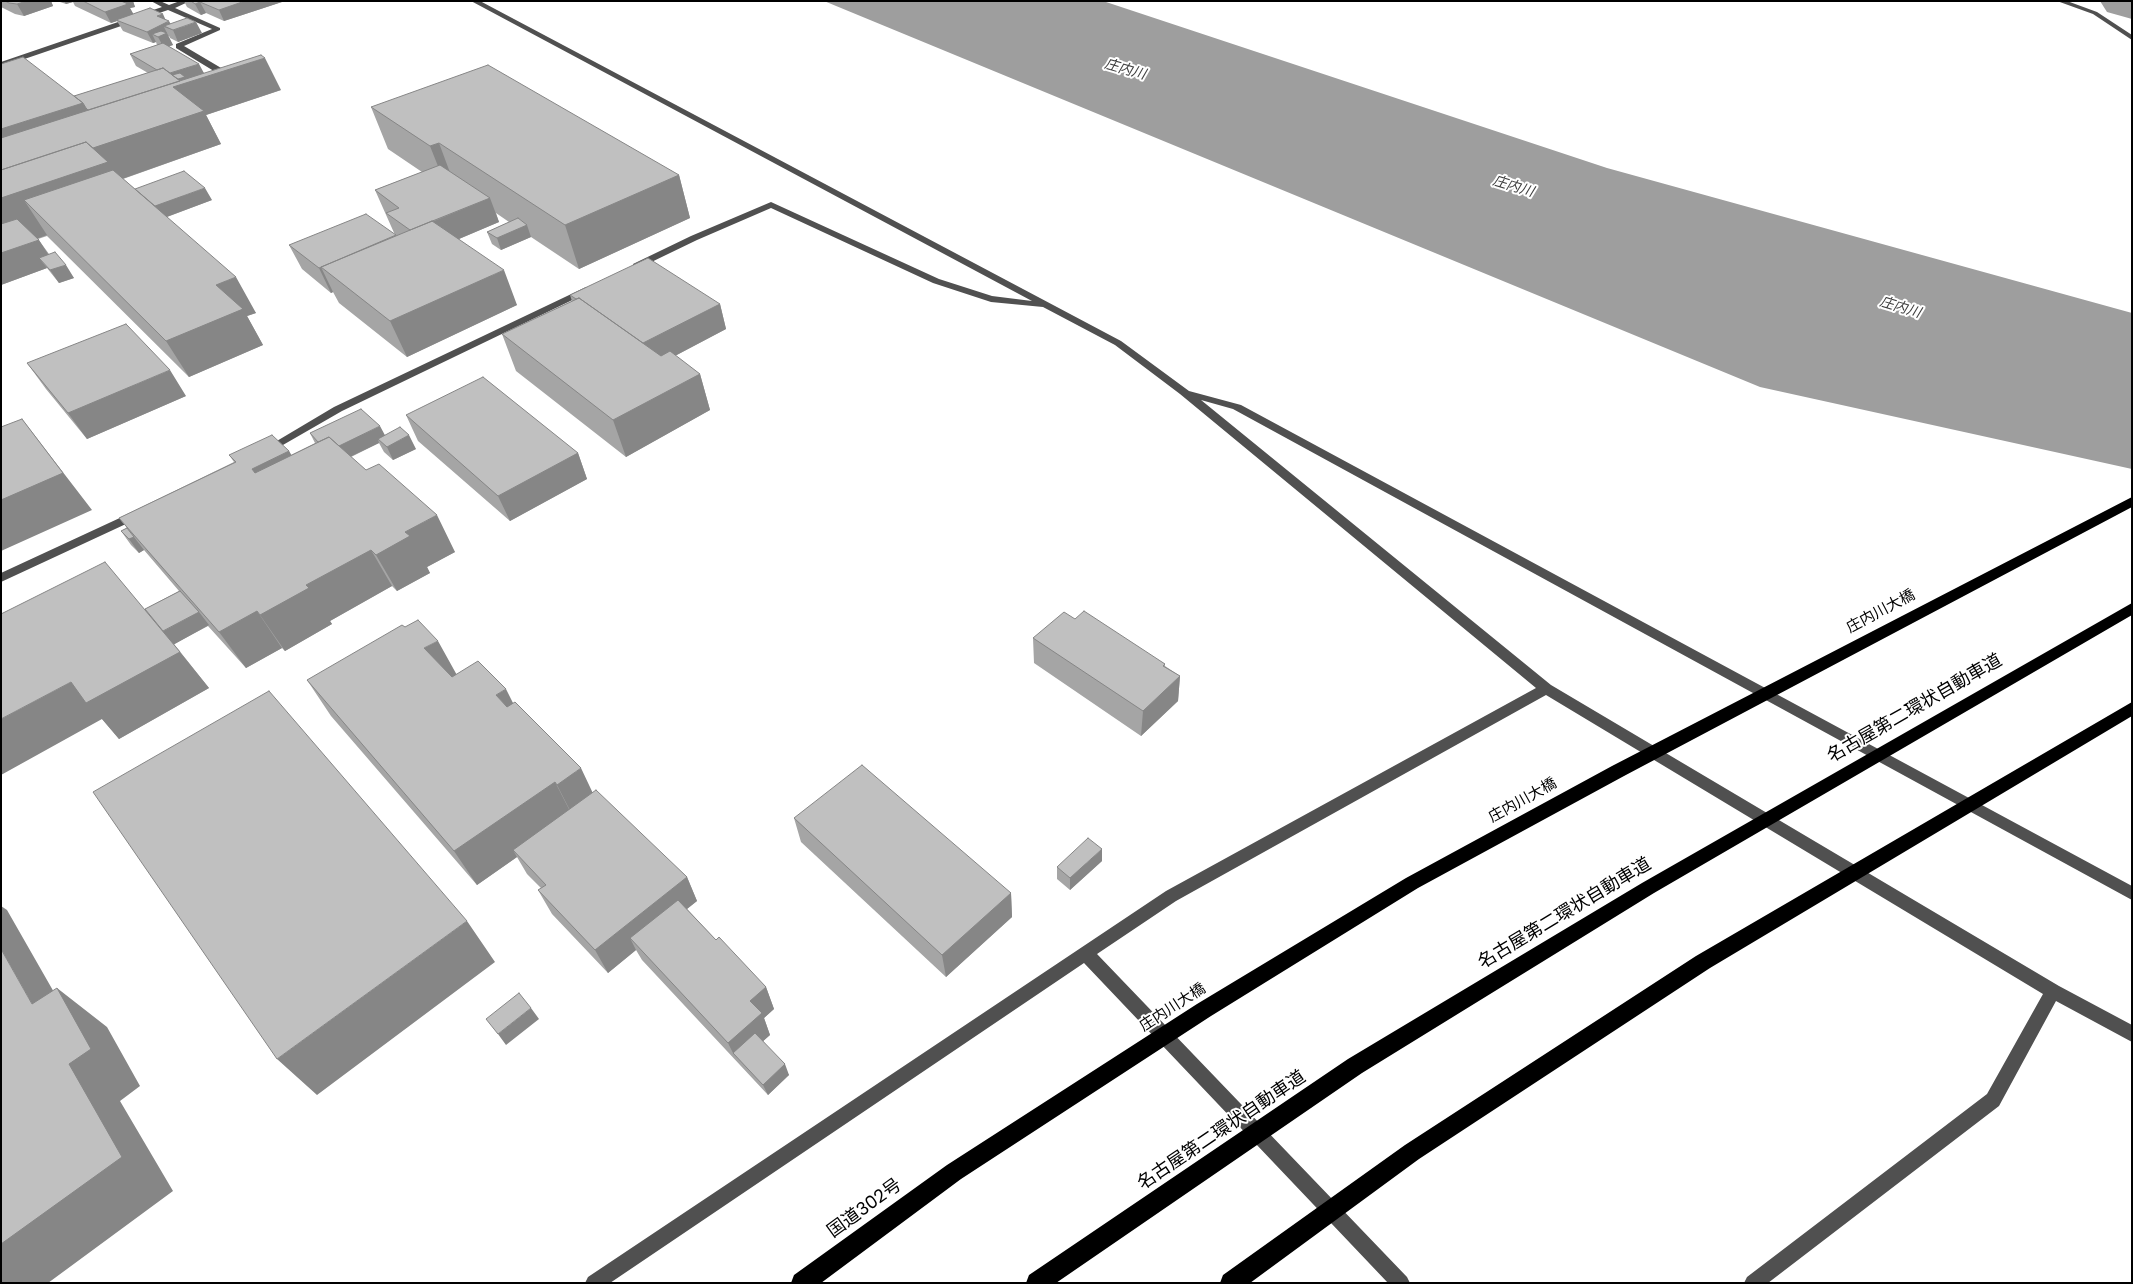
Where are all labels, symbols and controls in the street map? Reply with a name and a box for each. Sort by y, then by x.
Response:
water label: 庄内川 [1102,56,1148,84]
water label: 庄内川 [1490,173,1536,201]
water label: 庄内川 [1877,294,1923,322]
street label: 庄内川大橋 [1844,586,1918,638]
street label: 名古屋第二環状自動車道 [1824,650,2006,768]
street label: 庄内川大橋 [1486,775,1560,827]
street label: 名古屋第二環状自動車道 [1475,854,1655,974]
street label: 庄内川大橋 [1137,980,1209,1036]
street label: 名古屋第二環状自動車道 [1134,1067,1310,1195]
street label: 国道302号 [824,1175,906,1243]

